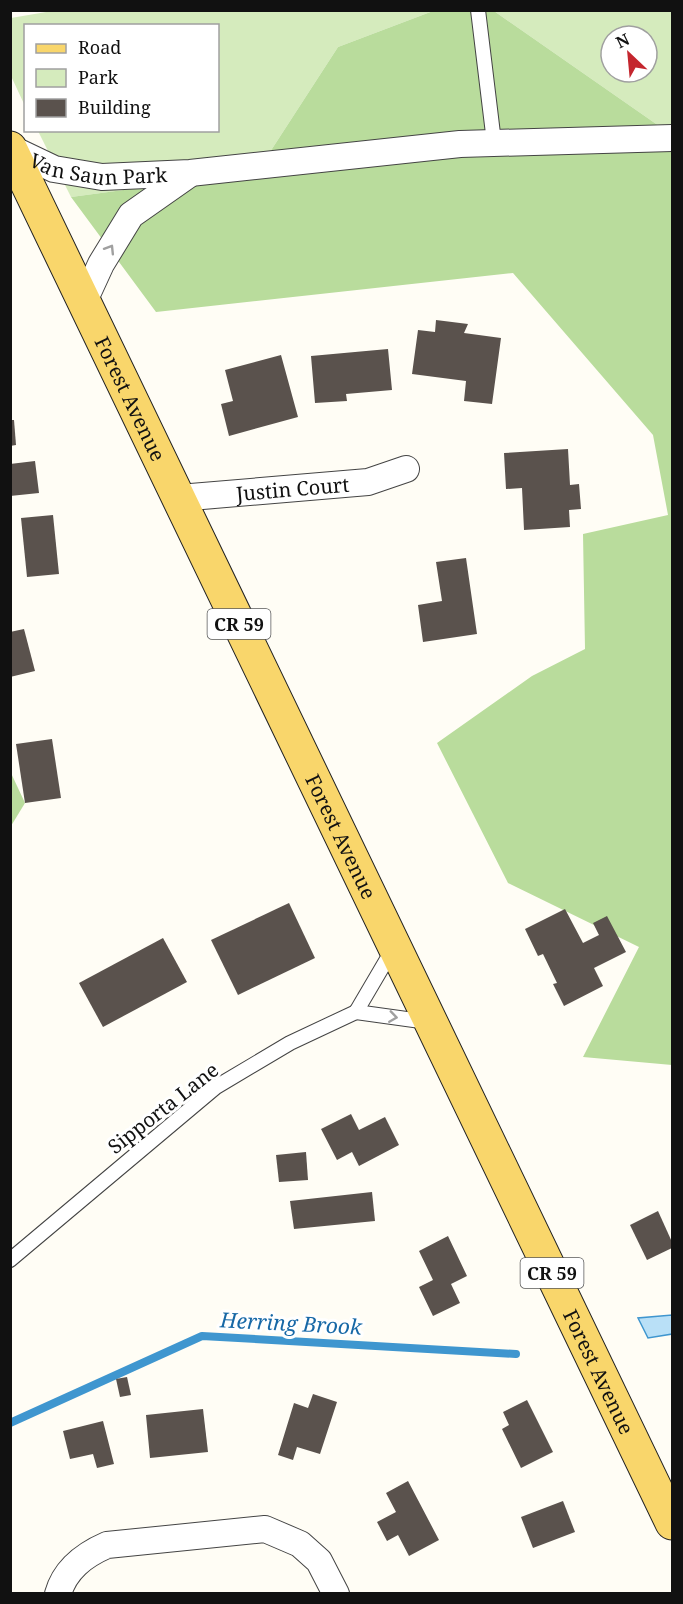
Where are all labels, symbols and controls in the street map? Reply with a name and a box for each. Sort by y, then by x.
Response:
legend [24,24,219,132]
north arrow [599,24,659,84]
text: N [612,28,633,53]
text: Road [78,35,121,59]
text: Park [78,65,118,89]
text: Building [78,95,151,119]
street label: Van Saun Park [25,146,168,191]
one-way arrow [103,245,115,255]
street label: Forest Avenue [89,332,172,465]
street label: Justin Court [234,470,350,507]
road number: CR 59 [208,609,270,639]
street label: Forest Avenue [300,769,383,903]
one-way arrow [389,1011,398,1023]
street label: Sipporta Lane [102,1056,224,1160]
road number: CR 59 [520,1258,584,1288]
water label: Herring Brook [218,1305,364,1341]
street label: Forest Avenue [558,1305,641,1438]

